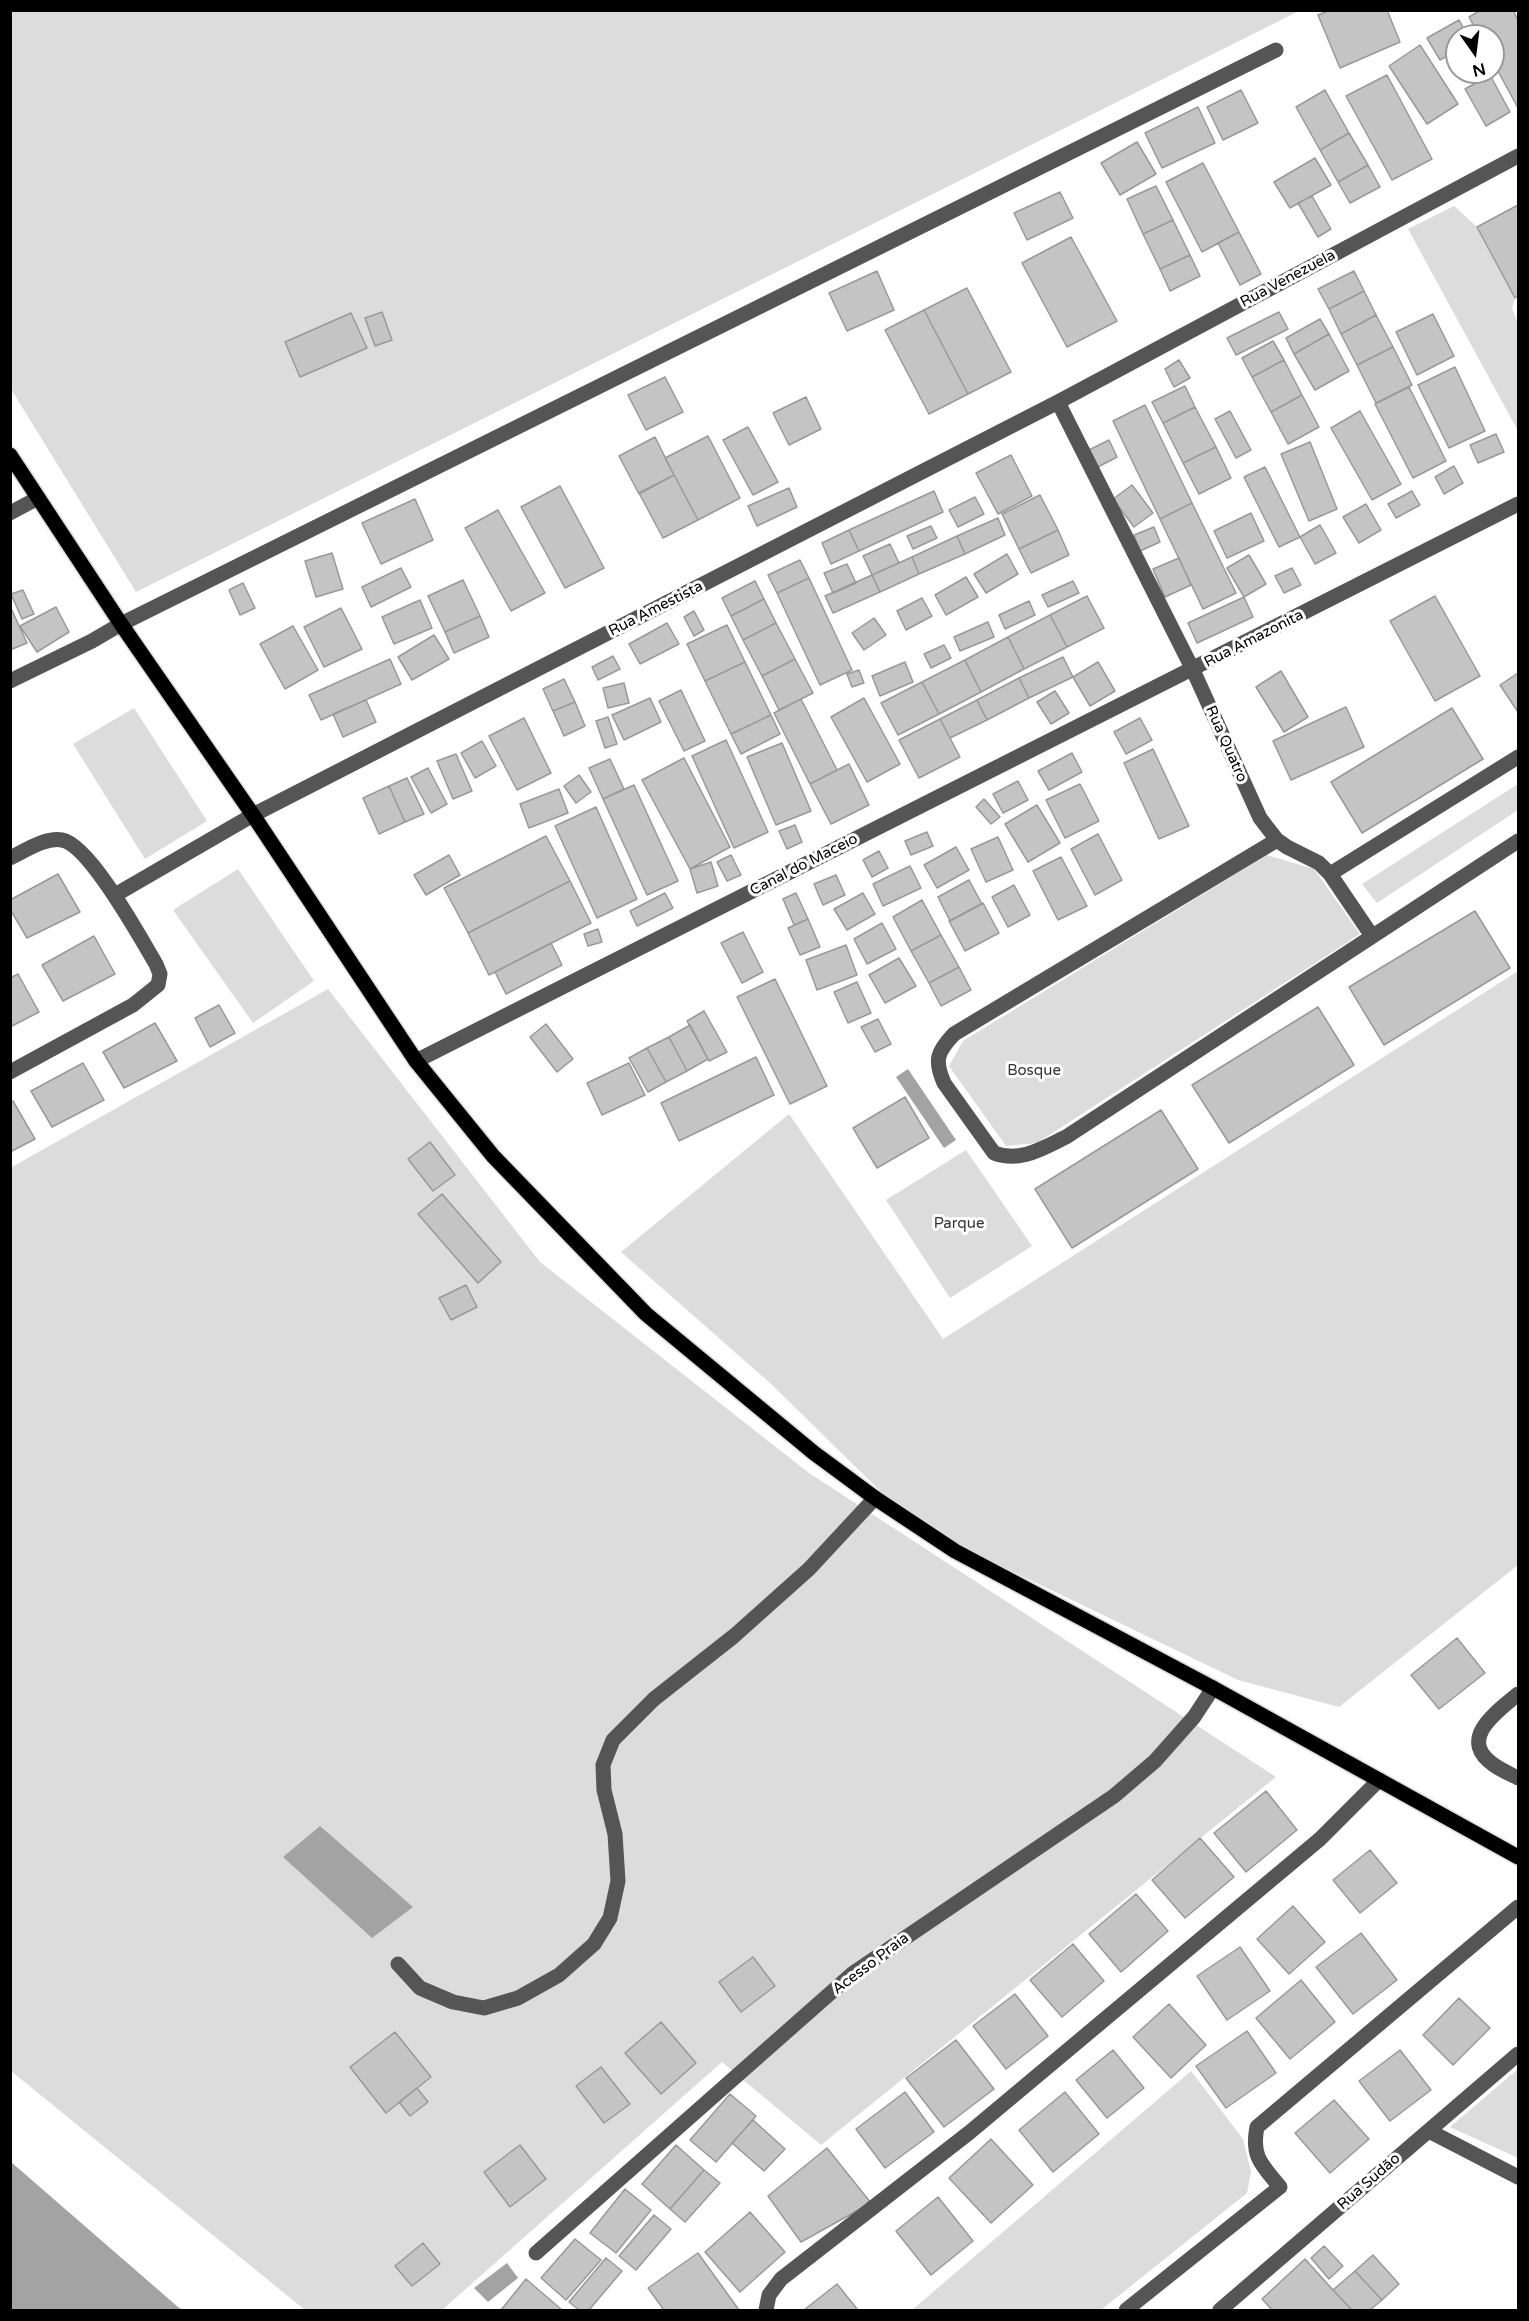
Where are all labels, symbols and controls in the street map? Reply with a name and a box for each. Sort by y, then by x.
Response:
north arrow [1445,24,1505,84]
text: N [1470,58,1488,81]
street label: Rua Venezuela [1237,246,1339,312]
street label: Rua Amestista [606,578,706,640]
street label: Rua Amazonita [1201,606,1307,672]
street label: Rua Quatro [1201,703,1251,785]
street label: Canal do Maceio [747,830,861,900]
park label: Bosque [1007,1062,1061,1080]
park label: Parque [934,1215,984,1233]
street label: Acesso Praia [829,1929,913,1999]
street label: Rua Sudão [1334,2150,1404,2214]

